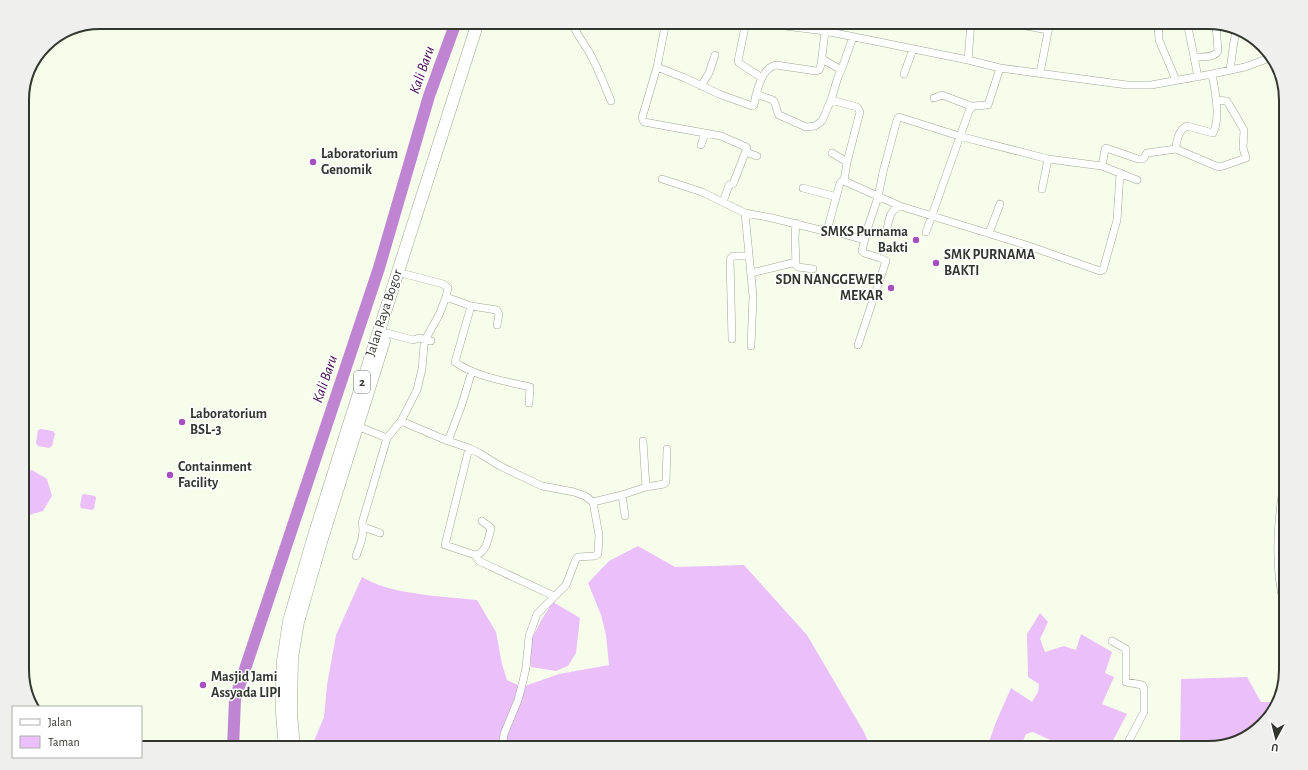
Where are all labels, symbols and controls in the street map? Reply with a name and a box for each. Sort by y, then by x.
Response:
water label: Kali Baru [407,44,437,96]
place label: Laboratorium Genomik [321,147,398,177]
marker: Laboratorium Genomik [308,157,318,167]
place label: SMKS Purnama Bakti [821,225,908,255]
marker: SMKS Purnama Bakti [911,235,921,245]
place label: SMK PURNAMA BAKTI [944,248,1036,278]
marker: SMK PURNAMA BAKTI [931,258,941,268]
street label: Jalan Raya Bogor [363,267,405,358]
place label: SDN NANGGEWER MEKAR [776,273,883,303]
marker: SDN NANGGEWER MEKAR [886,283,896,293]
water label: Kali Baru [310,353,340,405]
road number: 2 [354,371,370,393]
place label: Laboratorium BSL-3 [190,407,267,437]
marker: Laboratorium BSL-3 [177,417,187,427]
place label: Containment Facility [178,460,252,490]
marker: Containment Facility [165,470,175,480]
place label: Masjid Jami Assyada LIPI [211,670,281,700]
marker: Masjid Jami Assyada LIPI [198,680,208,690]
legend [12,706,142,758]
text: Jalan [48,716,72,728]
north arrow [1256,718,1296,758]
text: Taman [48,736,80,748]
text: U [1271,742,1279,753]

